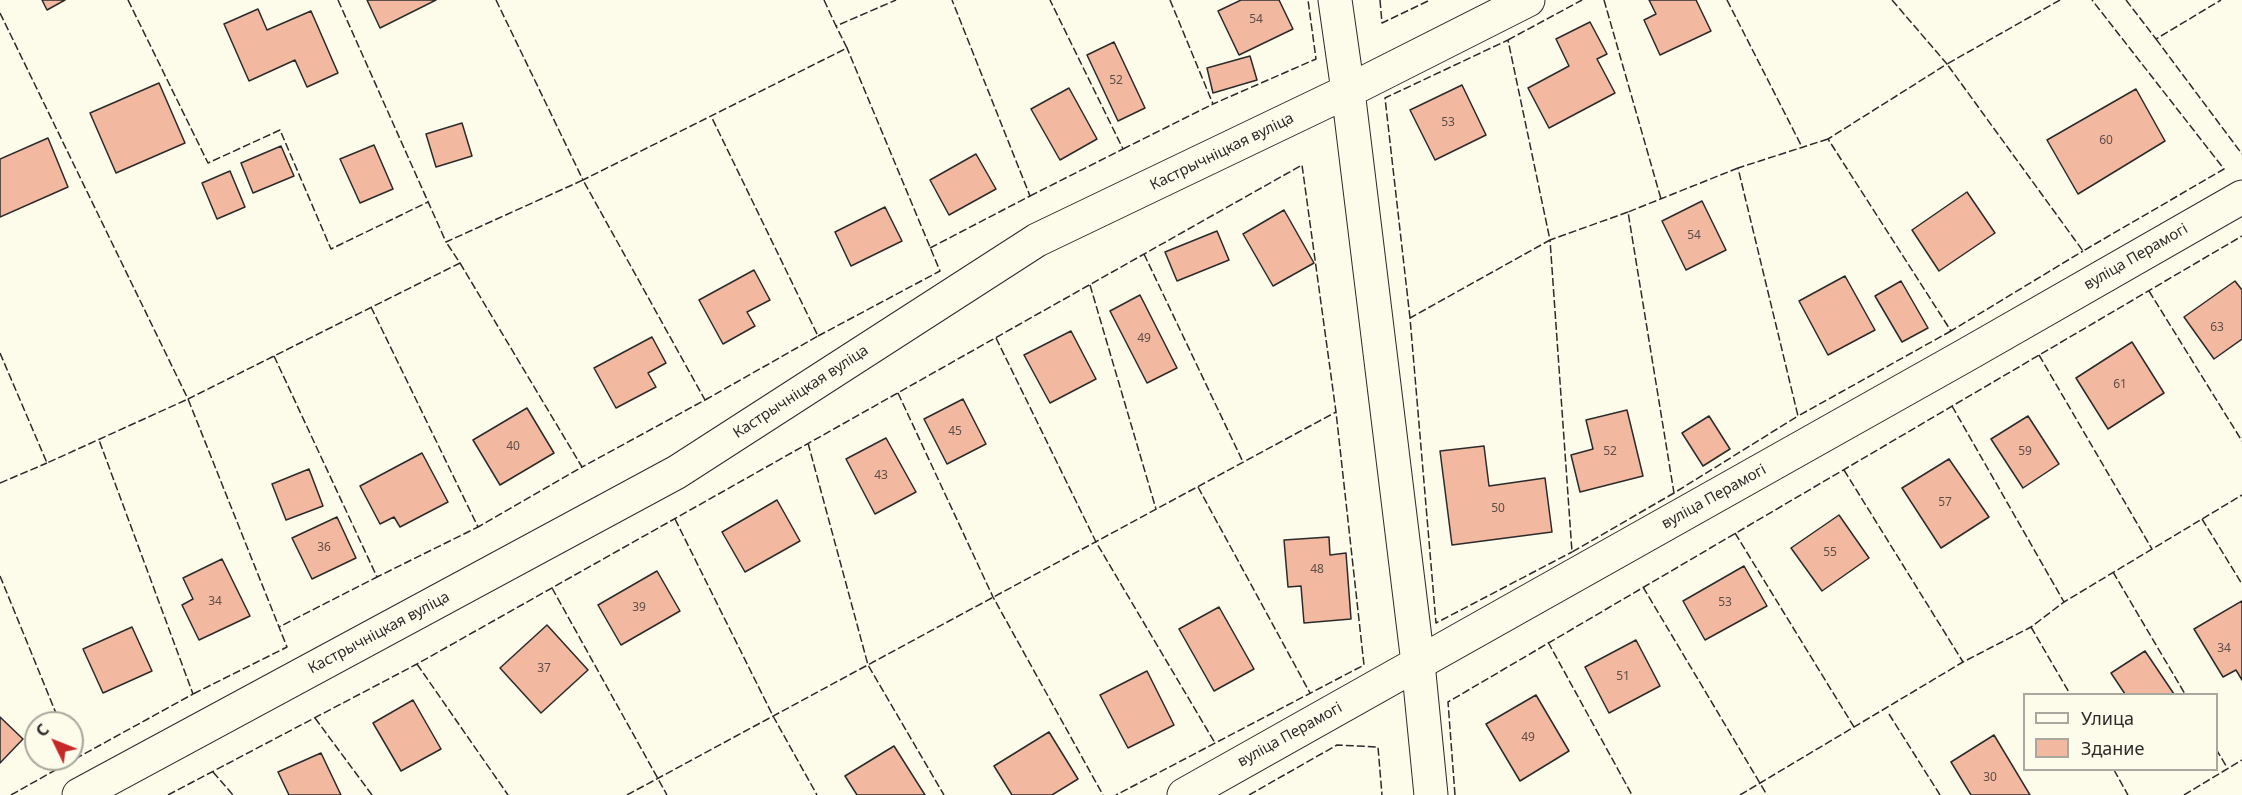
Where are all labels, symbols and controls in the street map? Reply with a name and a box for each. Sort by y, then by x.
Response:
house number: 54 [1249,13,1263,27]
house number: 52 [1109,74,1123,88]
street label: Кастрычніцкая вуліца [1147,109,1297,195]
house number: 53 [1441,116,1455,130]
house number: 60 [2099,134,2113,148]
street label: вуліца Перамогі [2081,220,2191,294]
house number: 54 [1687,229,1701,243]
house number: 63 [2210,321,2224,335]
house number: 49 [1137,332,1151,346]
street label: Кастрычніцкая вуліца [730,342,872,442]
house number: 61 [2113,378,2127,392]
house number: 45 [948,425,962,439]
house number: 40 [506,440,520,454]
house number: 52 [1603,445,1617,459]
house number: 59 [2018,445,2032,459]
street label: вуліца Перамогі [1659,461,1769,533]
house number: 43 [874,469,888,483]
house number: 57 [1938,496,1952,510]
house number: 50 [1491,502,1505,516]
house number: 36 [317,541,331,555]
house number: 55 [1823,546,1837,560]
house number: 48 [1310,563,1324,577]
street label: Кастрычніцкая вуліца [305,588,453,678]
house number: 34 [208,595,222,609]
house number: 53 [1718,596,1732,610]
house number: 39 [632,601,646,615]
house number: 34 [2217,642,2231,656]
house number: 37 [537,662,551,676]
house number: 51 [1616,670,1630,684]
legend [2023,693,2218,771]
street label: вуліца Перамогі [1235,699,1345,771]
text: Улица [2081,706,2134,730]
north arrow [24,711,84,771]
text: С [31,719,54,741]
house number: 49 [1521,731,1535,745]
text: Здание [2081,736,2144,760]
house number: 30 [1983,771,1997,785]

